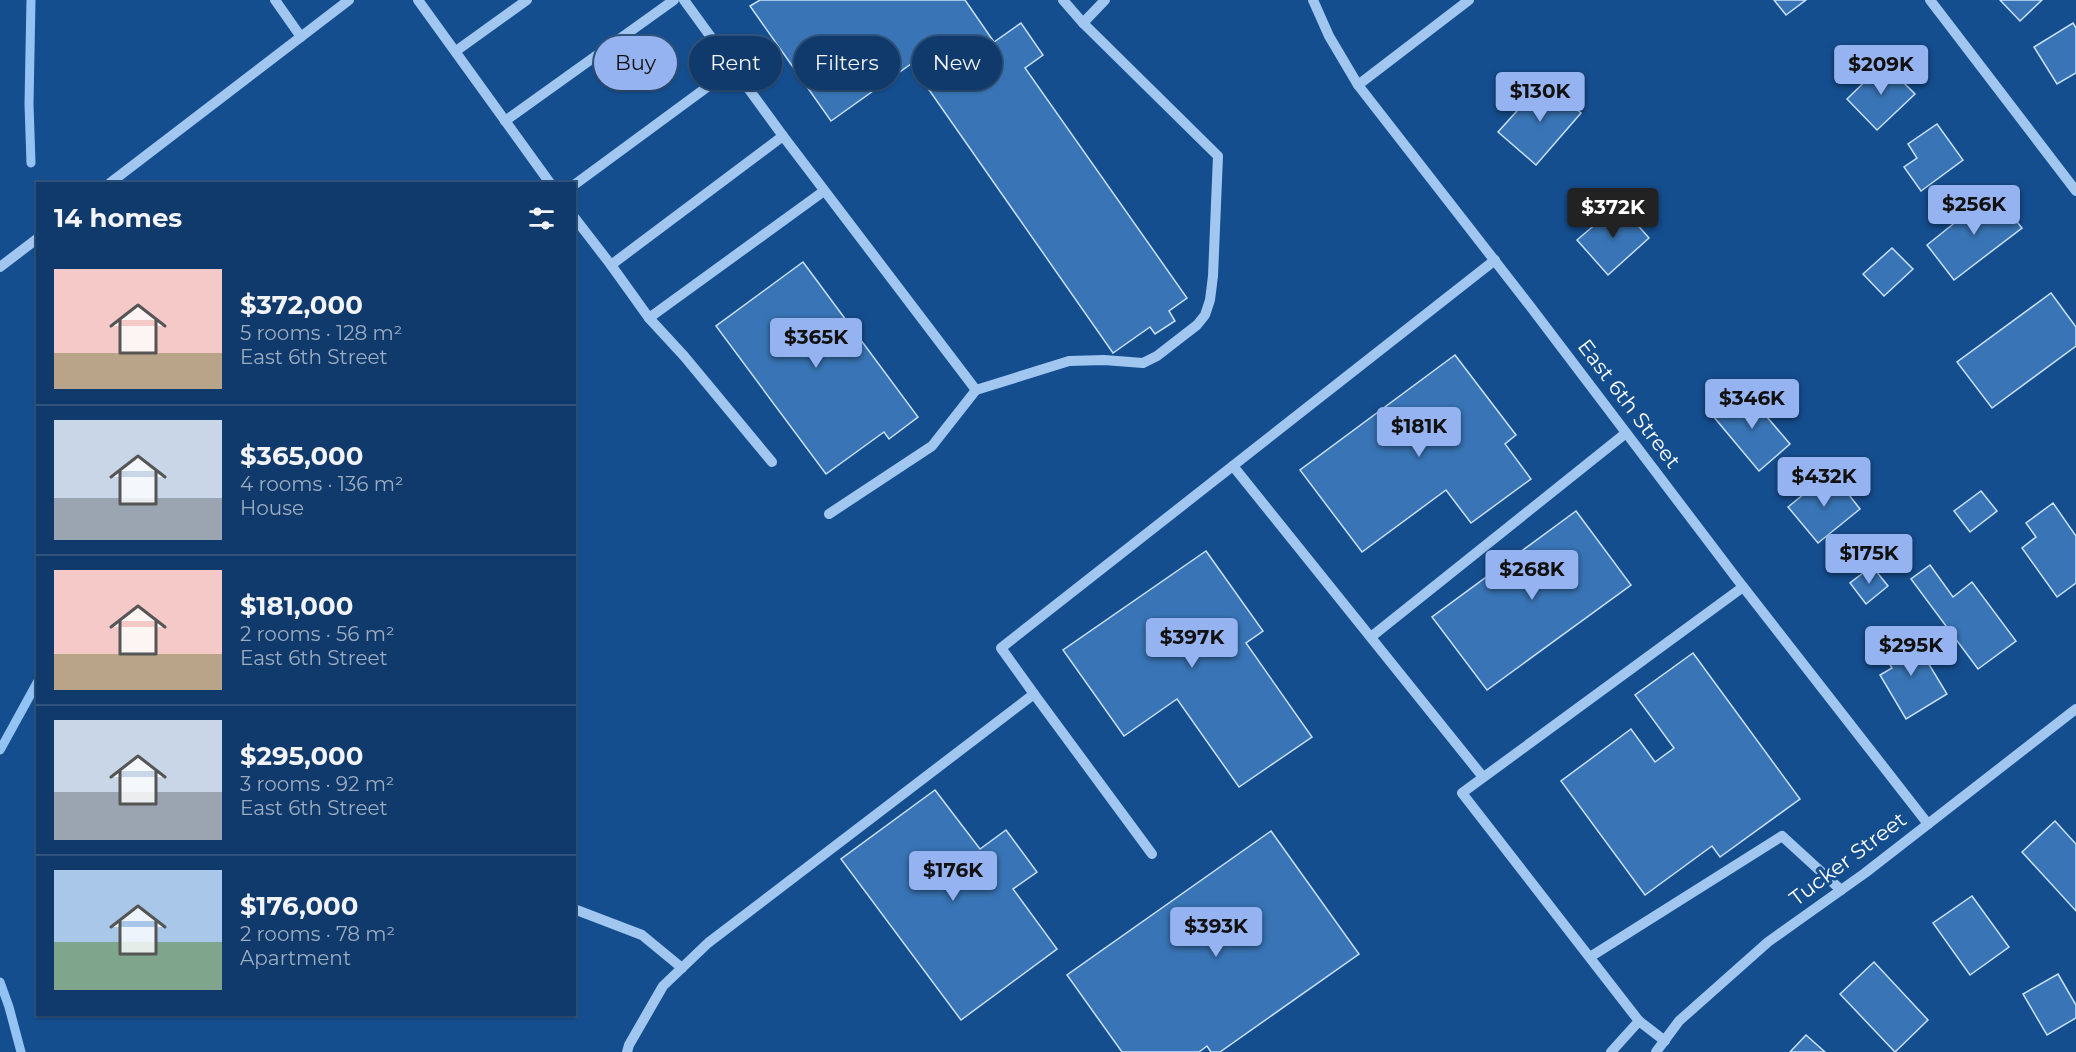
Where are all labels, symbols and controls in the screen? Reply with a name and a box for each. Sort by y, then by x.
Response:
chip: Buy [594,36,677,90]
chip: Rent [689,36,782,90]
chip: Filters [794,36,900,90]
chip: New [912,36,1002,90]
pin: $209K [1839,45,1923,96]
text: $209K [1848,52,1914,76]
pin: $130K [1498,72,1582,123]
text: $130K [1510,79,1570,103]
pin: $256K [1932,185,2016,236]
pin: $372K [1571,188,1655,239]
text: $256K [1942,192,2006,216]
text: $372K [1581,195,1645,219]
text: 14 homes [54,202,182,234]
icon: filters [525,202,558,235]
text: $372,000 [240,289,363,321]
icon: home [102,293,174,365]
pin: $365K [774,318,858,369]
text: 5 rooms · 128 m² [240,321,402,345]
text: $365K [784,325,848,349]
street label: East 6th Street [1573,334,1686,473]
text: East 6th Street [240,345,388,369]
pin: $346K [1710,379,1794,430]
text: $346K [1719,386,1785,410]
pin: $181K [1377,407,1461,458]
text: $181K [1391,414,1447,438]
text: $365,000 [240,440,363,472]
icon: home [102,444,174,516]
pin: $432K [1782,457,1866,508]
text: $432K [1792,464,1856,488]
text: 4 rooms · 136 m² [240,472,404,496]
text: House [240,496,304,520]
pin: $175K [1827,534,1911,585]
text: $175K [1839,541,1899,565]
pin: $268K [1490,550,1574,601]
text: $268K [1499,557,1565,581]
text: $181,000 [240,590,353,622]
icon: home [102,594,174,666]
pin: $397K [1150,618,1234,669]
text: 2 rooms · 56 m² [240,622,395,646]
text: $397K [1160,625,1224,649]
pin: $295K [1869,626,1953,677]
text: $295K [1879,633,1943,657]
text: East 6th Street [240,646,388,670]
text: $295,000 [240,740,363,772]
icon: home [102,744,174,816]
text: 3 rooms · 92 m² [240,772,394,796]
text: East 6th Street [240,796,388,820]
street label: Tucker Street [1784,807,1911,911]
pin: $176K [911,851,995,902]
text: $176K [923,858,983,882]
text: $176,000 [240,890,358,922]
icon: home [102,894,174,966]
pin: $393K [1174,907,1258,958]
text: $393K [1184,914,1248,938]
text: 2 rooms · 78 m² [240,922,395,946]
text: Apartment [240,946,351,970]

